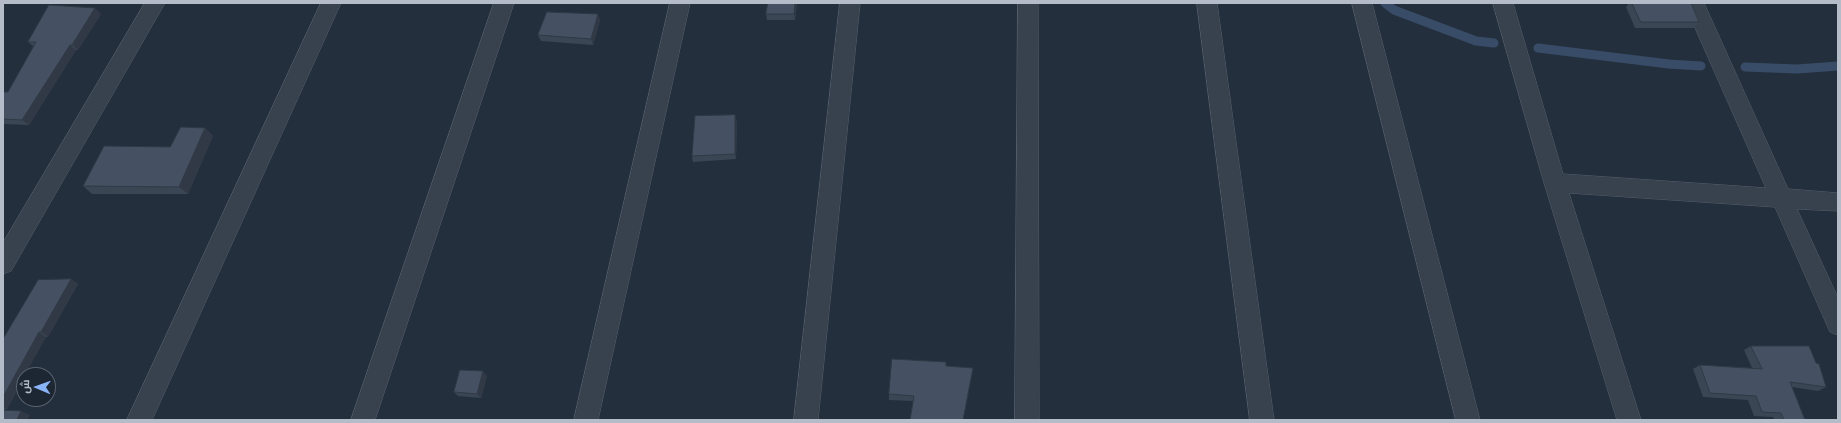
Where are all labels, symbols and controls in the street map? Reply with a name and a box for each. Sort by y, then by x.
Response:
north arrow [16,367,56,407]
text: ش [17,379,32,394]

